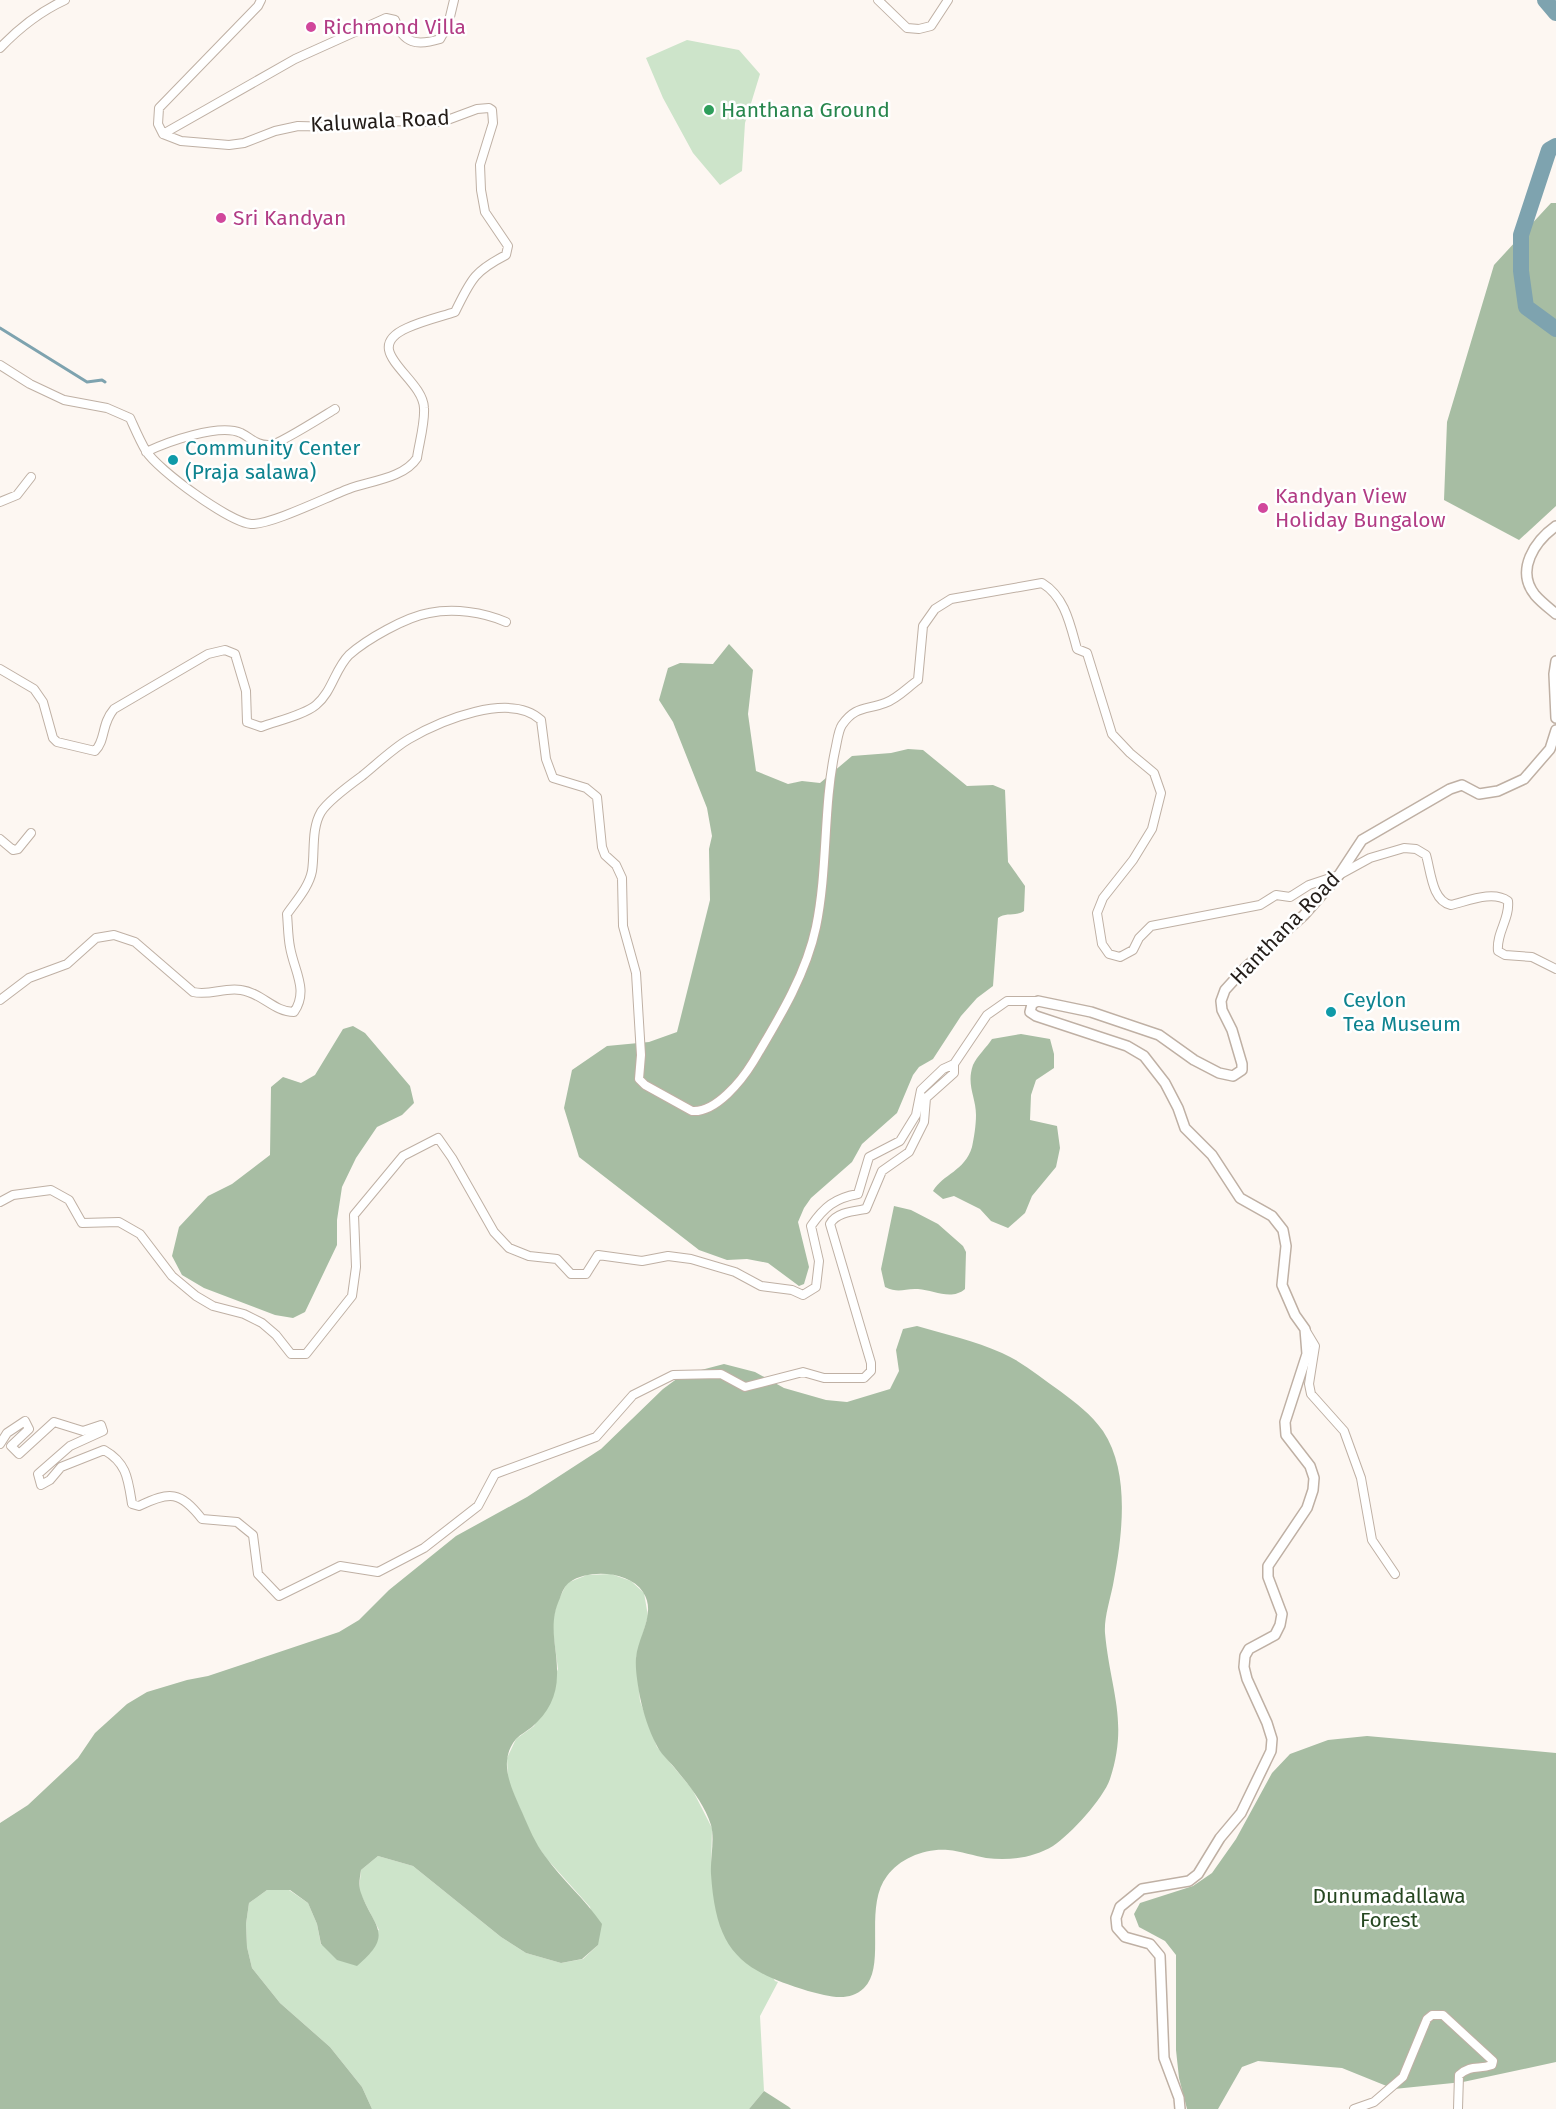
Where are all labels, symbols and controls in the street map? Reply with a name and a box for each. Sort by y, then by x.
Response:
place label: Richmond Villa [323,14,466,40]
marker: Richmond Villa [304,20,318,34]
place label: Hanthana Ground [721,97,890,123]
marker: Hanthana Ground [702,103,716,117]
street label: Kaluwala Road [310,104,450,138]
place label: Sri Kandyan [233,205,346,231]
marker: Sri Kandyan [214,211,228,225]
place label: Community Center (Praja salawa) [185,435,360,485]
marker: Community Center (Praja salawa) [166,453,180,467]
place label: Kandyan View Holiday Bungalow [1275,483,1446,533]
marker: Kandyan View Holiday Bungalow [1256,501,1270,515]
street label: Hanthana Road [1225,866,1345,990]
place label: Ceylon Tea Museum [1343,987,1461,1037]
marker: Ceylon Tea Museum [1324,1005,1338,1019]
park label: Dunumadallawa Forest [1312,1883,1466,1933]

